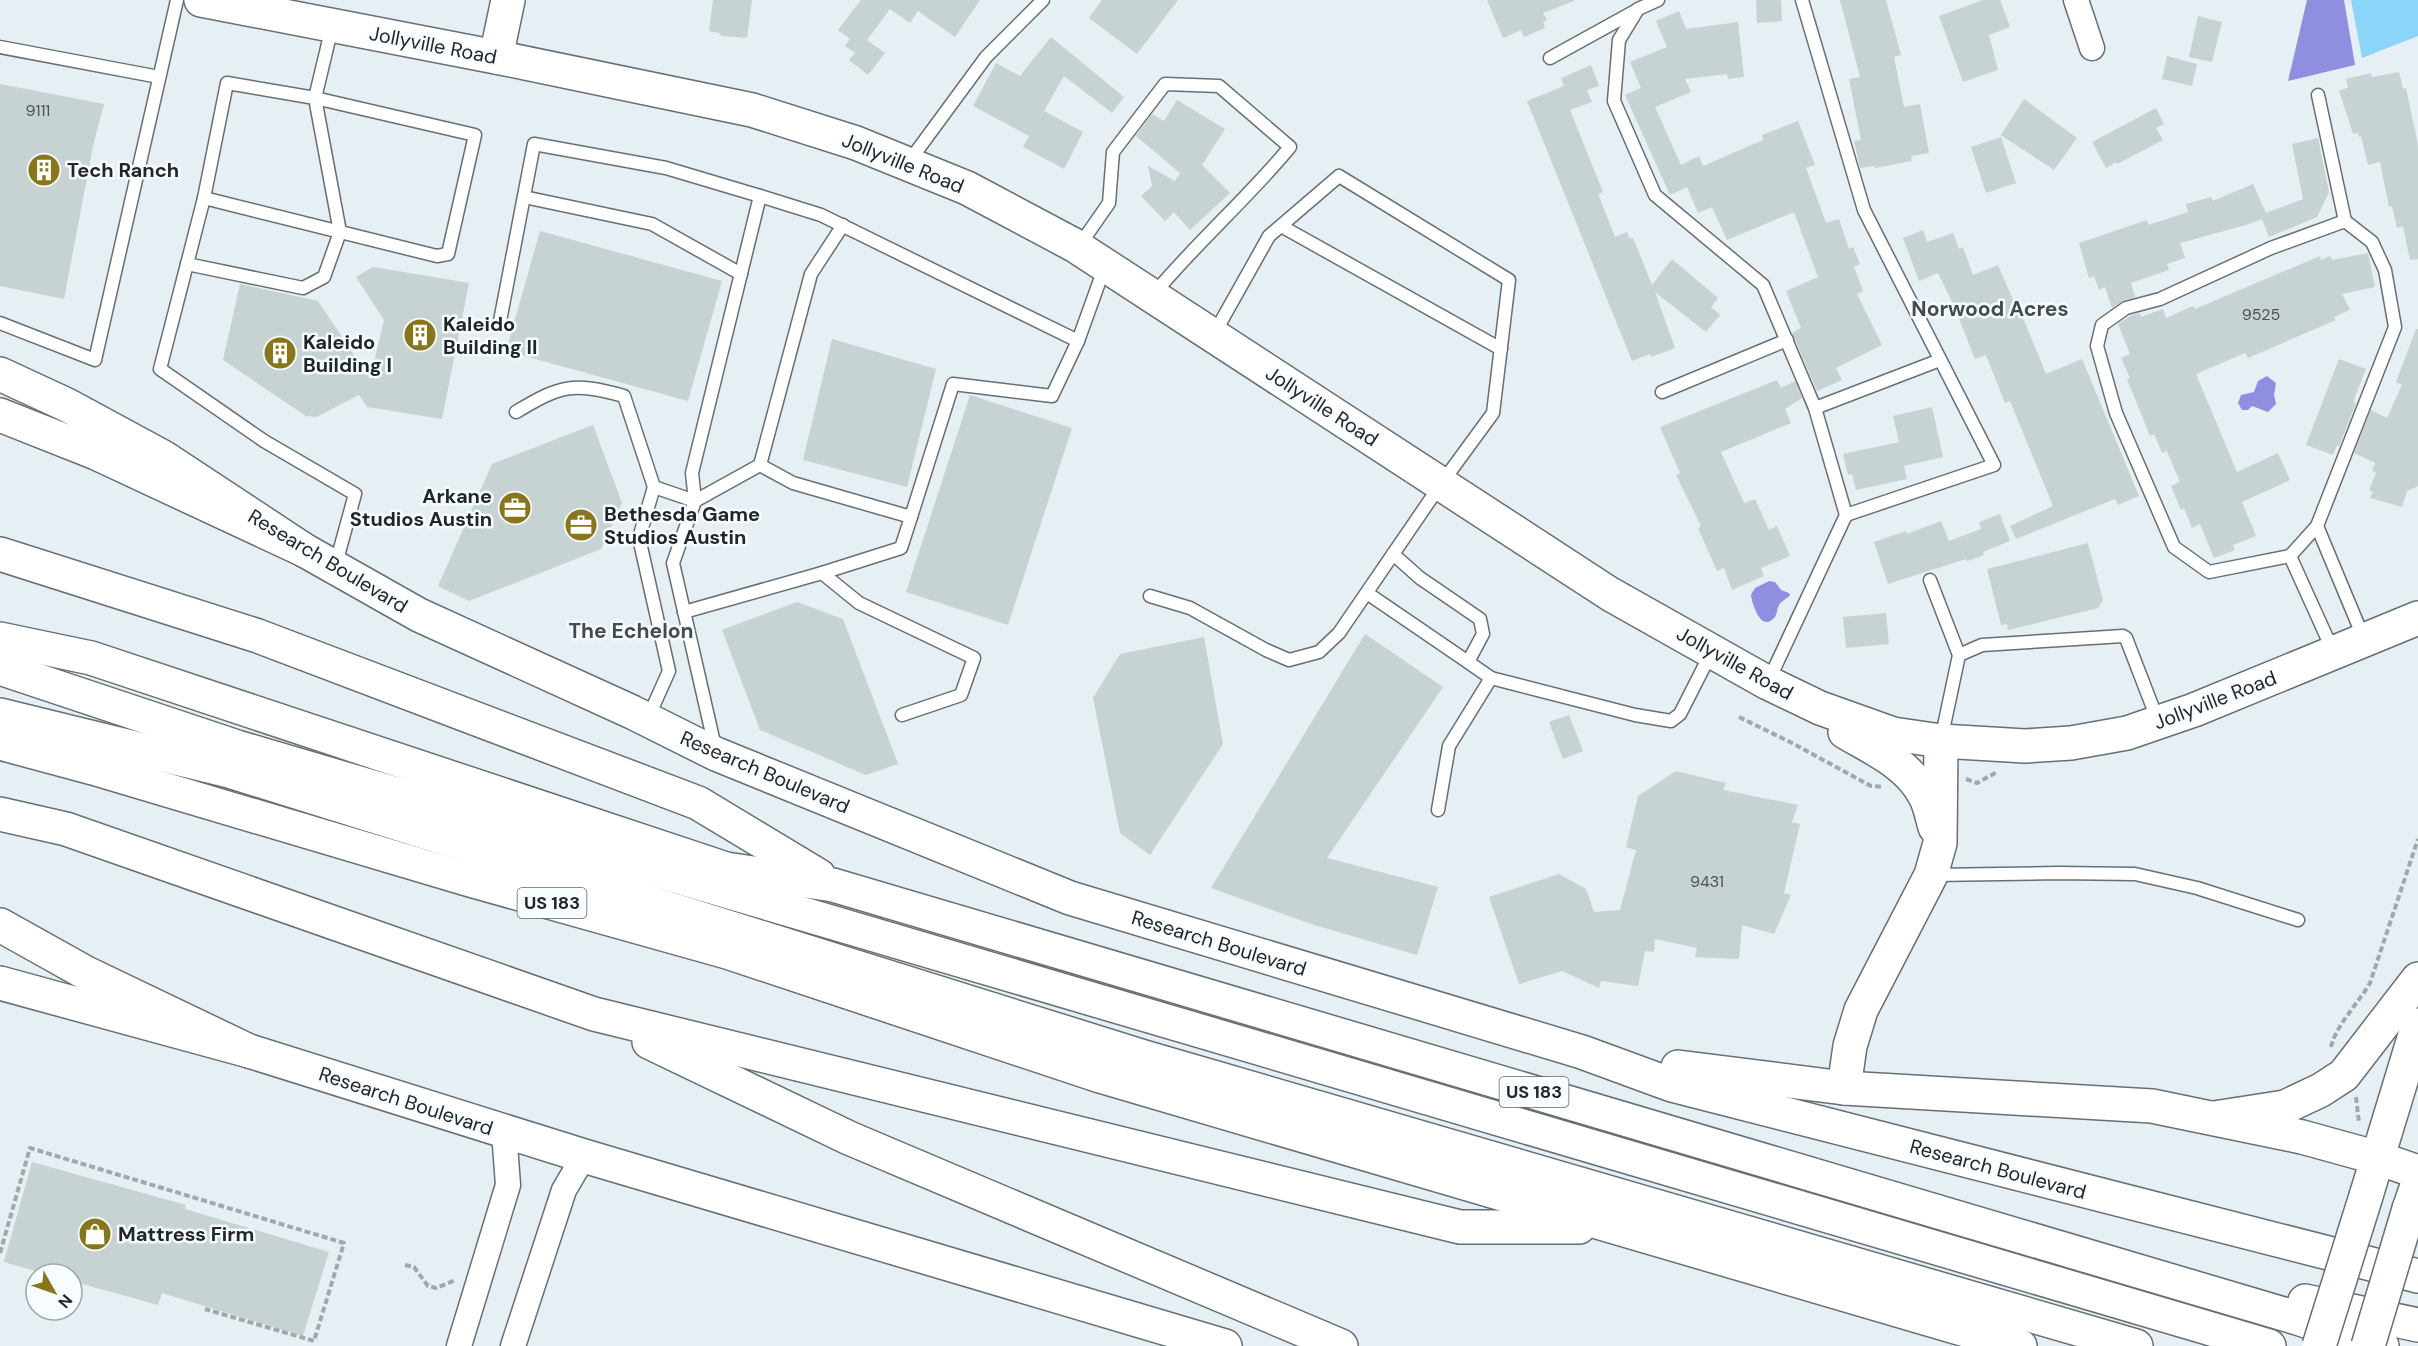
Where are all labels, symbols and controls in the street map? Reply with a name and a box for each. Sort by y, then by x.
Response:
street label: Jollyville Road [367,20,499,70]
house number: 9111 [26,100,50,121]
street label: Jollyville Road [838,127,968,199]
building icon: Tech Ranch [26,152,62,188]
place label: Tech Ranch [67,157,179,183]
district label: Norwood Acres [1911,295,2069,323]
house number: 9525 [2242,304,2280,325]
place label: Kaleido Building II [443,311,537,360]
building icon: Kaleido Building II [402,317,438,353]
place label: Kaleido Building I [303,329,392,378]
building icon: Kaleido Building I [262,335,298,371]
street label: Jollyville Road [1261,360,1383,452]
place label: Arkane Studios Austin [350,483,492,532]
office icon: Arkane Studios Austin [497,490,533,526]
place label: Bethesda Game Studios Austin [604,501,760,550]
street label: Research Boulevard [244,503,412,619]
office icon: Bethesda Game Studios Austin [563,507,599,543]
district label: The Echelon [568,617,694,645]
street label: Jollyville Road [1672,620,1798,706]
street label: Jollyville Road [2150,665,2280,735]
street label: Research Boulevard [676,725,854,819]
house number: 9431 [1690,871,1724,892]
road number: US 183 [518,888,586,918]
street label: Research Boulevard [1128,904,1310,982]
street label: Research Boulevard [316,1061,496,1141]
road number: US 183 [1500,1077,1568,1107]
street label: Research Boulevard [1907,1133,2089,1205]
shop icon: Mattress Firm [77,1216,113,1252]
place label: Mattress Firm [118,1221,254,1247]
north arrow [24,1262,84,1322]
text: N [53,1290,77,1313]

